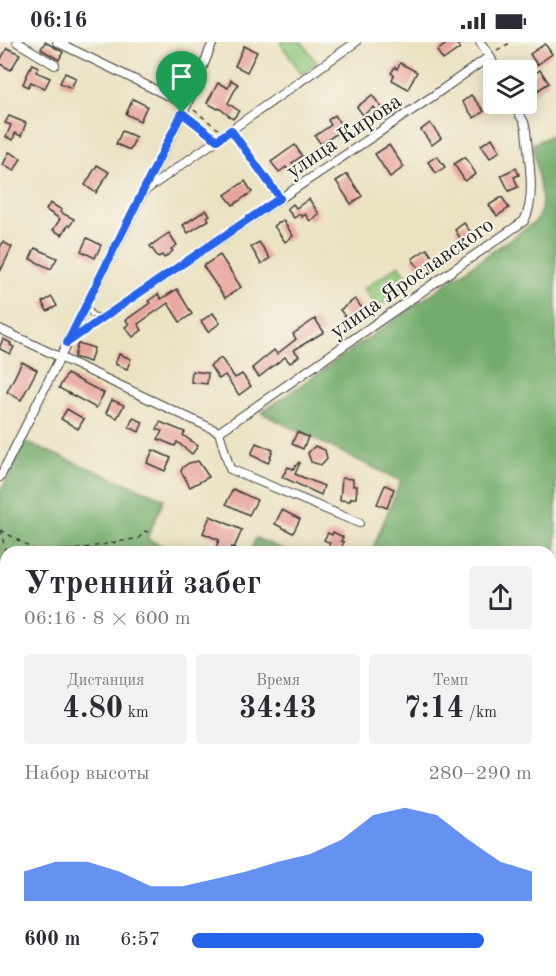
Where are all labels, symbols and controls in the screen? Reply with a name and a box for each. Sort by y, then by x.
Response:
text: 06:16 [30,10,87,32]
pin [156,51,207,113]
icon: arrive [165,60,198,93]
map controls [483,60,537,114]
button: layers [483,60,537,114]
street label: улица Кирова [282,90,406,183]
street label: улица Ярославского [326,214,498,343]
button: share [469,566,532,629]
text: Утренний забег [24,568,261,601]
text: 06:16 · 8 × 600 m [24,609,191,629]
text: Дистанция [67,673,144,689]
text: Время [256,673,300,689]
text: Темп [432,673,468,689]
text: 4.80 [63,694,123,724]
text: 34:43 [239,694,317,724]
text: 7:14 [404,694,464,724]
text: km [123,705,149,721]
text: /km [464,705,497,721]
text: Набор высоты [24,764,150,784]
text: 280–290 m [429,764,532,784]
text: 600 m [24,930,80,950]
text: 6:57 [120,930,160,950]

